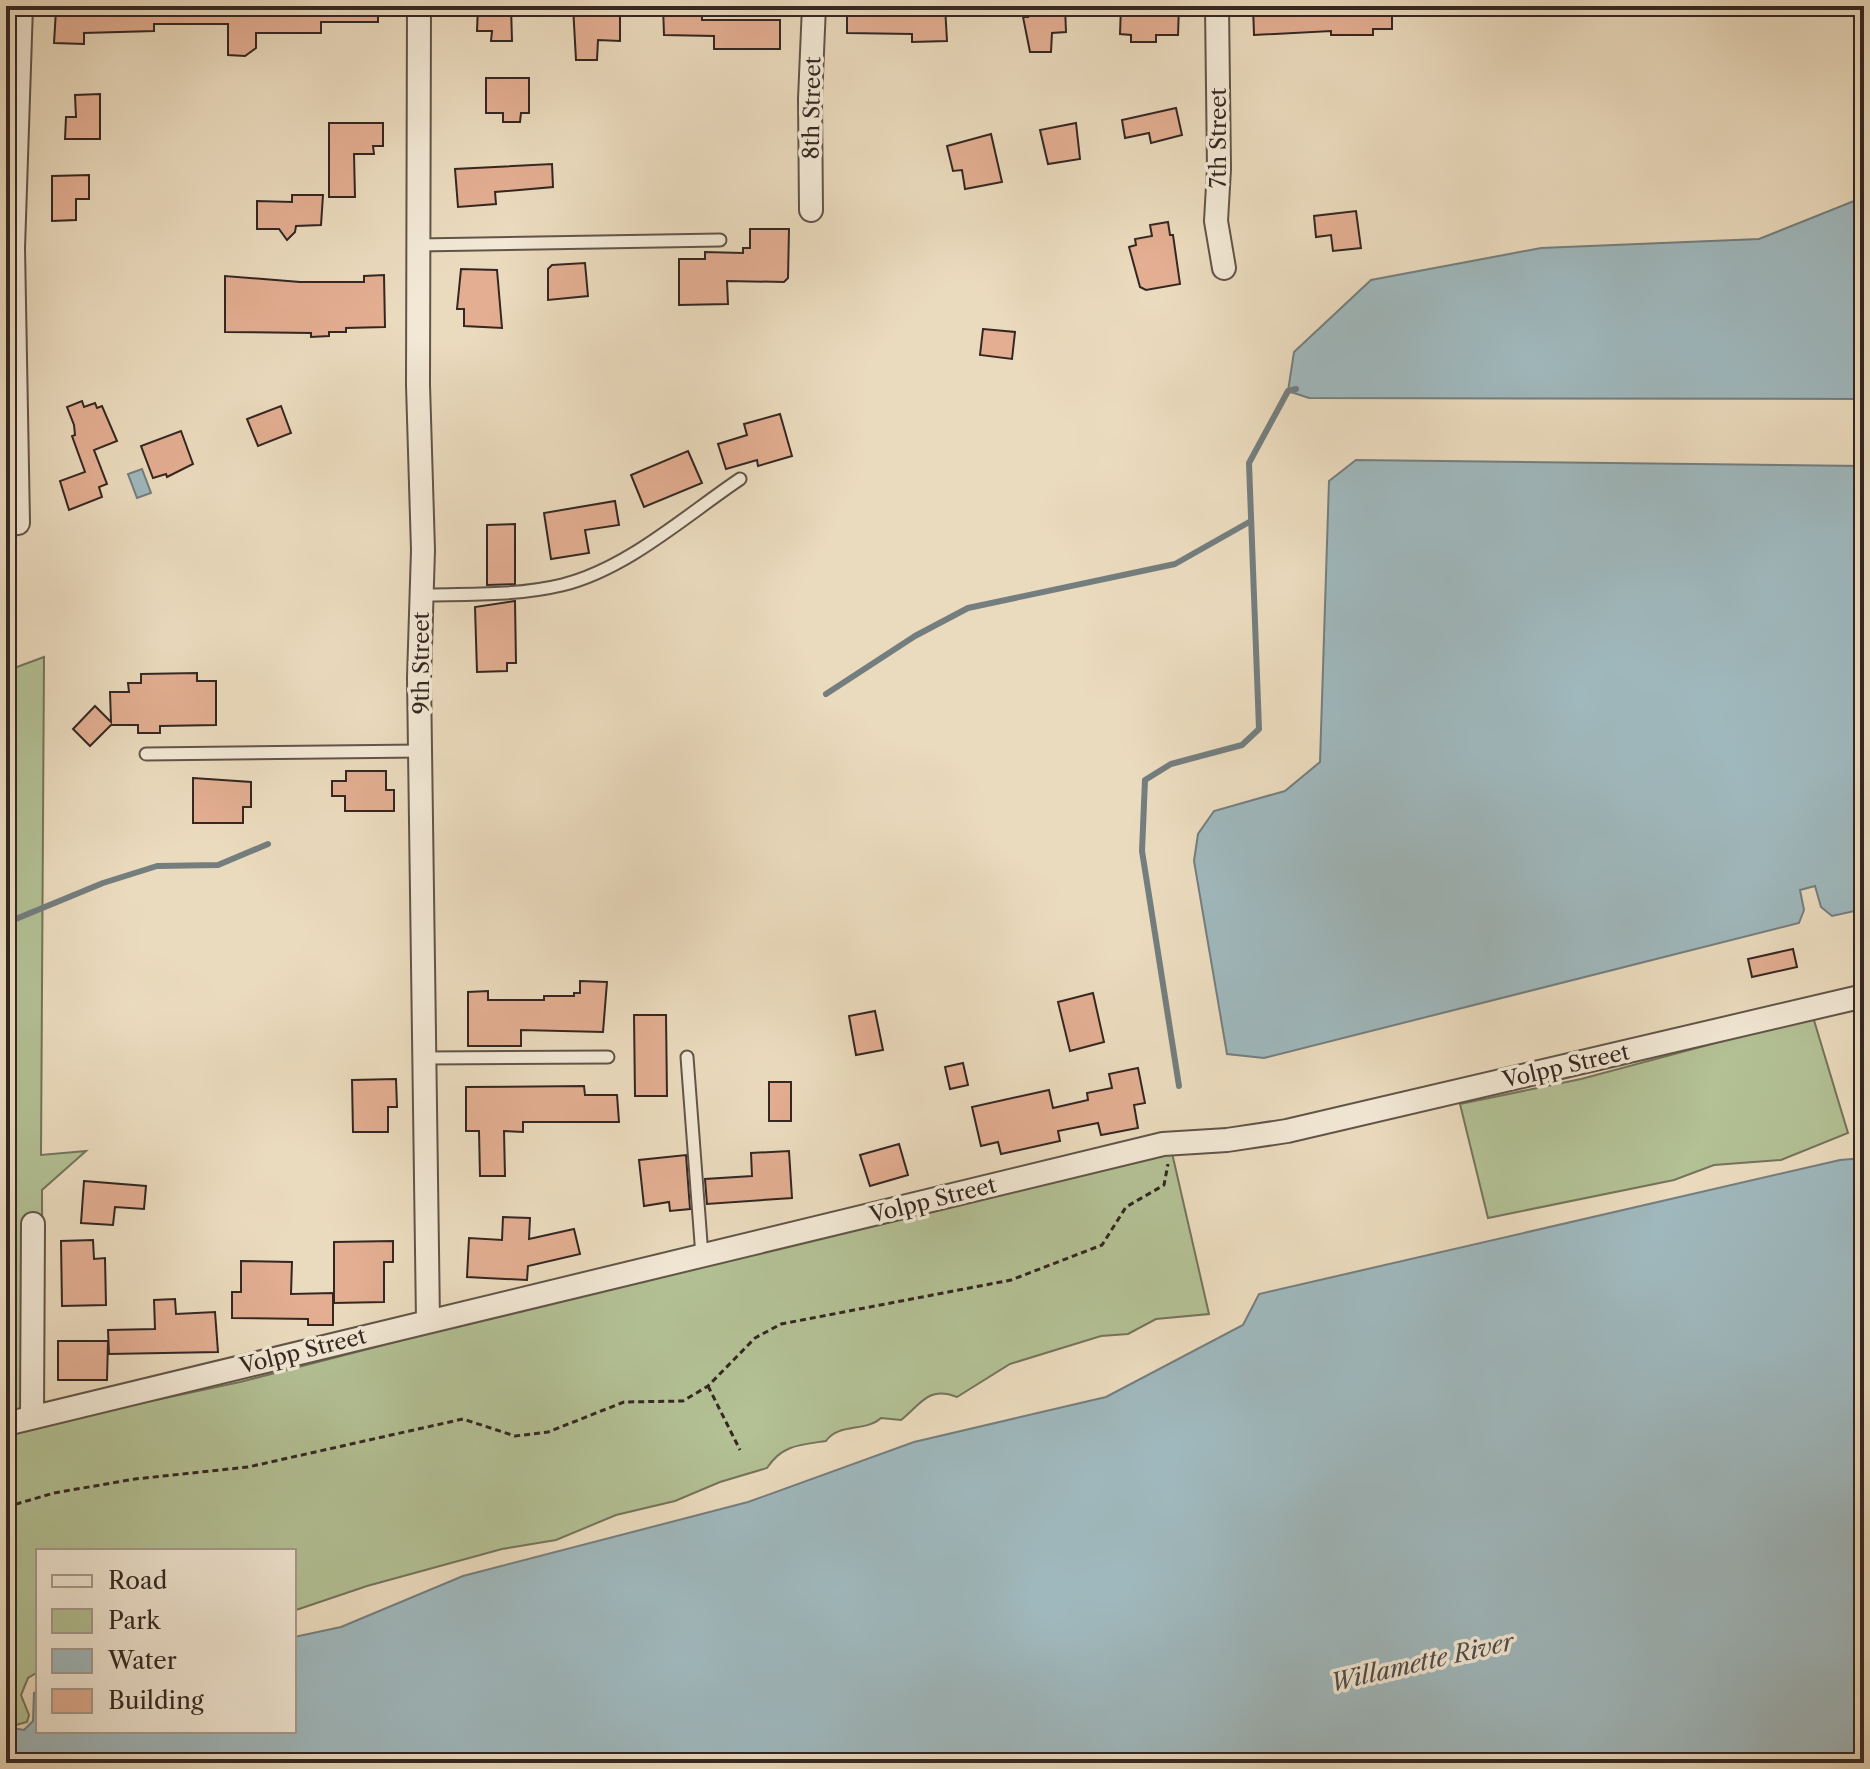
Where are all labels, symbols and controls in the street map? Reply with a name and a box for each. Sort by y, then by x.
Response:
street label: 8th Street [798,56,826,160]
street label: 7th Street [1205,87,1232,188]
street label: 9th Street [408,611,435,714]
street label: Volpp Street [1499,1038,1632,1094]
street label: Volpp Street [866,1171,999,1229]
street label: Volpp Street [236,1322,369,1380]
legend [36,1549,296,1733]
text: Road [108,1566,168,1595]
text: Park [108,1606,161,1635]
water label: Willamette River [1327,1626,1518,1697]
text: Water [107,1646,177,1675]
text: Building [108,1686,204,1715]

